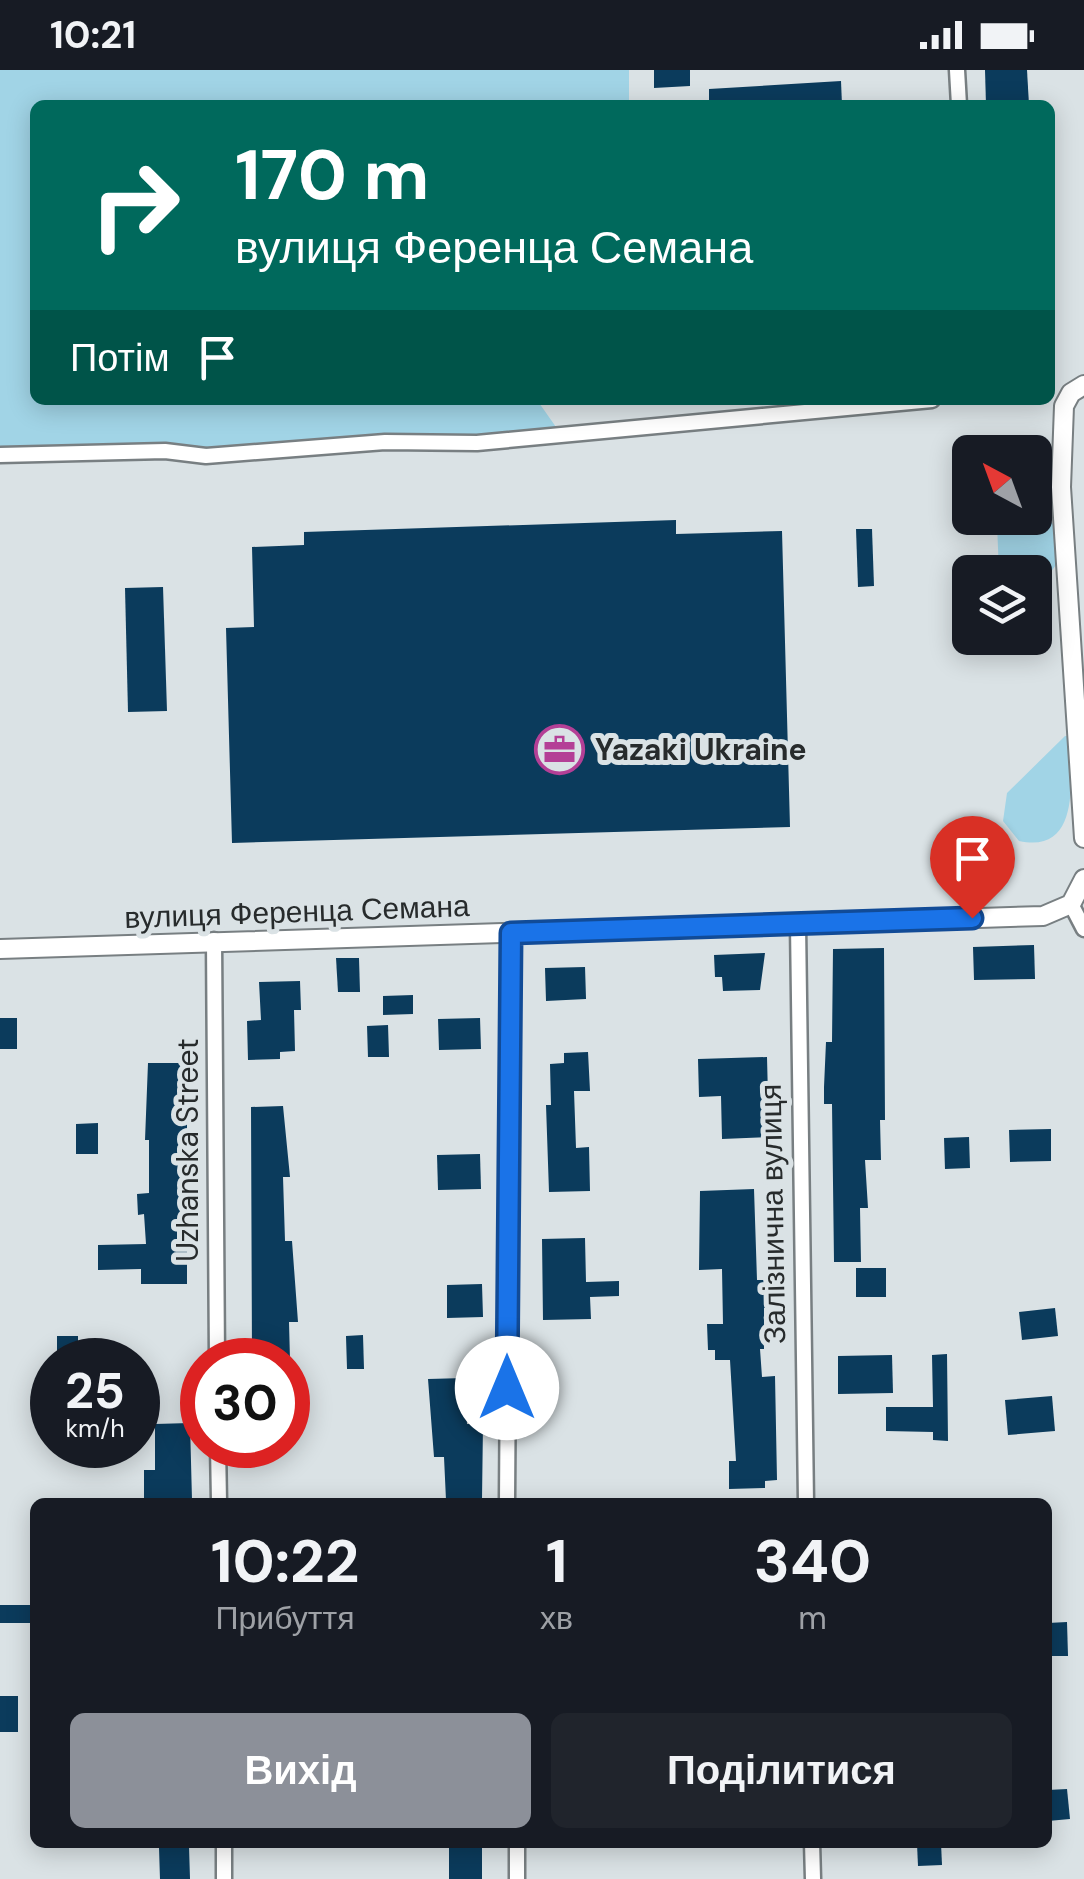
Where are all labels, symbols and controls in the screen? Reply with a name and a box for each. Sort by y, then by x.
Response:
text: 10:21 [50,10,136,60]
text: 170 m [235,130,429,221]
icon: right [70,140,200,270]
text: вулиця Ференца Семана [235,218,753,277]
icon: arrive [190,330,245,385]
text: Потім [70,333,170,383]
north arrow [952,435,1052,535]
map controls [952,435,1052,655]
button: layers [952,555,1052,655]
office icon: Yazaki Ukraine [534,724,586,776]
place label: Yazaki Ukraine [595,730,807,769]
pin [930,816,1015,919]
icon: arrive [945,831,1000,886]
street label: вулиця Ференца Семана [124,886,471,937]
street label: Uzhanska Street [168,1038,207,1262]
street label: Залізнична вулиця [751,1084,794,1344]
position arrow [455,1336,559,1440]
speed limit sign: 30 [180,1338,310,1468]
text: 25 [65,1358,125,1424]
text: km/h [65,1412,125,1445]
text: 10:22 [211,1522,359,1601]
text: 1 [546,1522,567,1601]
text: 340 [754,1522,871,1601]
text: Прибуття [216,1597,355,1639]
text: хв [540,1597,573,1639]
text: m [798,1597,827,1639]
button: Вихід [70,1713,531,1828]
button: Поділитися [551,1713,1012,1828]

